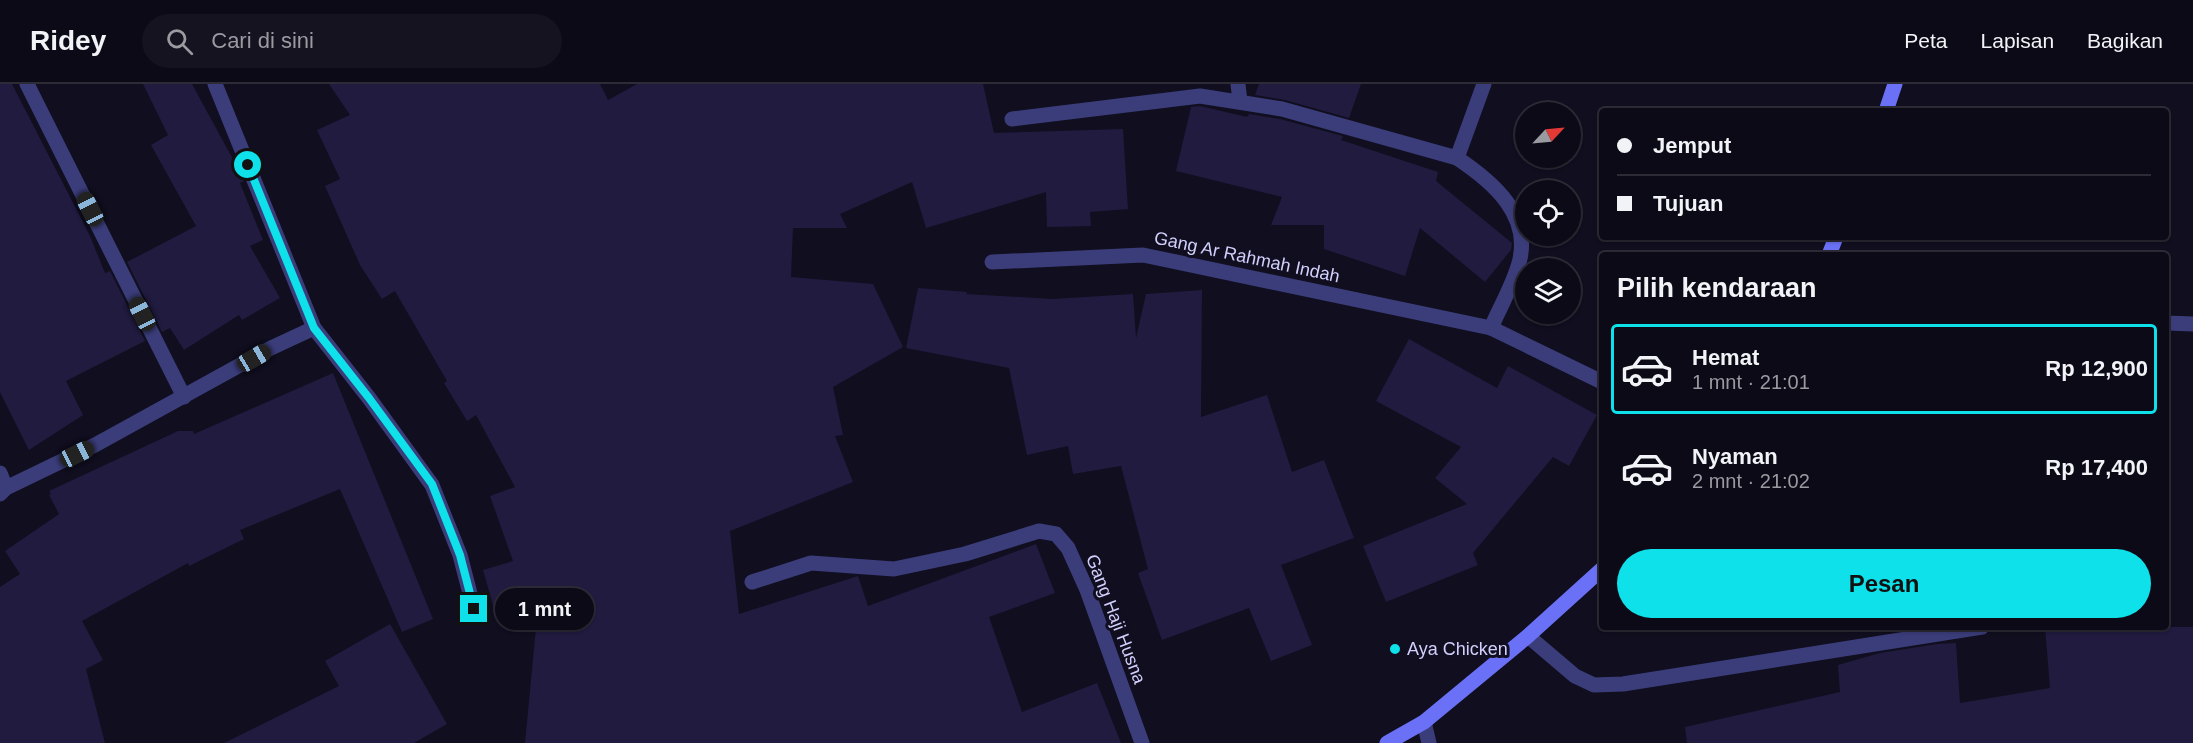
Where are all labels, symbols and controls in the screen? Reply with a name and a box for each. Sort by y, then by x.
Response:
search box [142,14,562,68]
text: Ridey [30,25,106,56]
icon: search [163,25,196,58]
text: Cari di sini [211,28,314,53]
text: Peta [1904,29,1948,52]
text: Lapisan [1981,29,2054,52]
text: Bagikan [2087,29,2163,52]
north arrow [1515,102,1581,168]
map controls [1515,102,1581,324]
text: Jemput [1653,133,1731,158]
route start [234,151,261,178]
button: locate [1515,180,1581,246]
car [74,189,106,229]
text: Tujuan [1653,191,1723,216]
street label: Gang Ar Rahmah Indah [1152,228,1342,286]
button: layers [1515,258,1581,324]
text: Pilih kendaraan [1617,273,1817,303]
car [126,294,158,334]
car [234,341,274,375]
icon: car [1620,342,1674,396]
text: Hemat [1692,345,1759,370]
text: Rp 12,900 [2045,356,2148,381]
text: 1 mnt · 21:01 [1692,371,1810,393]
car [57,438,97,470]
icon: car [1620,441,1674,495]
text: Nyaman [1692,444,1778,469]
text: Rp 17,400 [2045,455,2148,480]
text: 2 mnt · 21:02 [1692,470,1810,492]
button: Pesan [1617,549,2151,618]
street label: Gang Haji Husna [1082,551,1150,687]
callout: 1 mnt [495,588,594,630]
route end [460,595,487,622]
text: 1 mnt [518,598,571,620]
place label: Aya Chicken [1407,639,1508,659]
marker: Aya Chicken [1388,642,1402,656]

